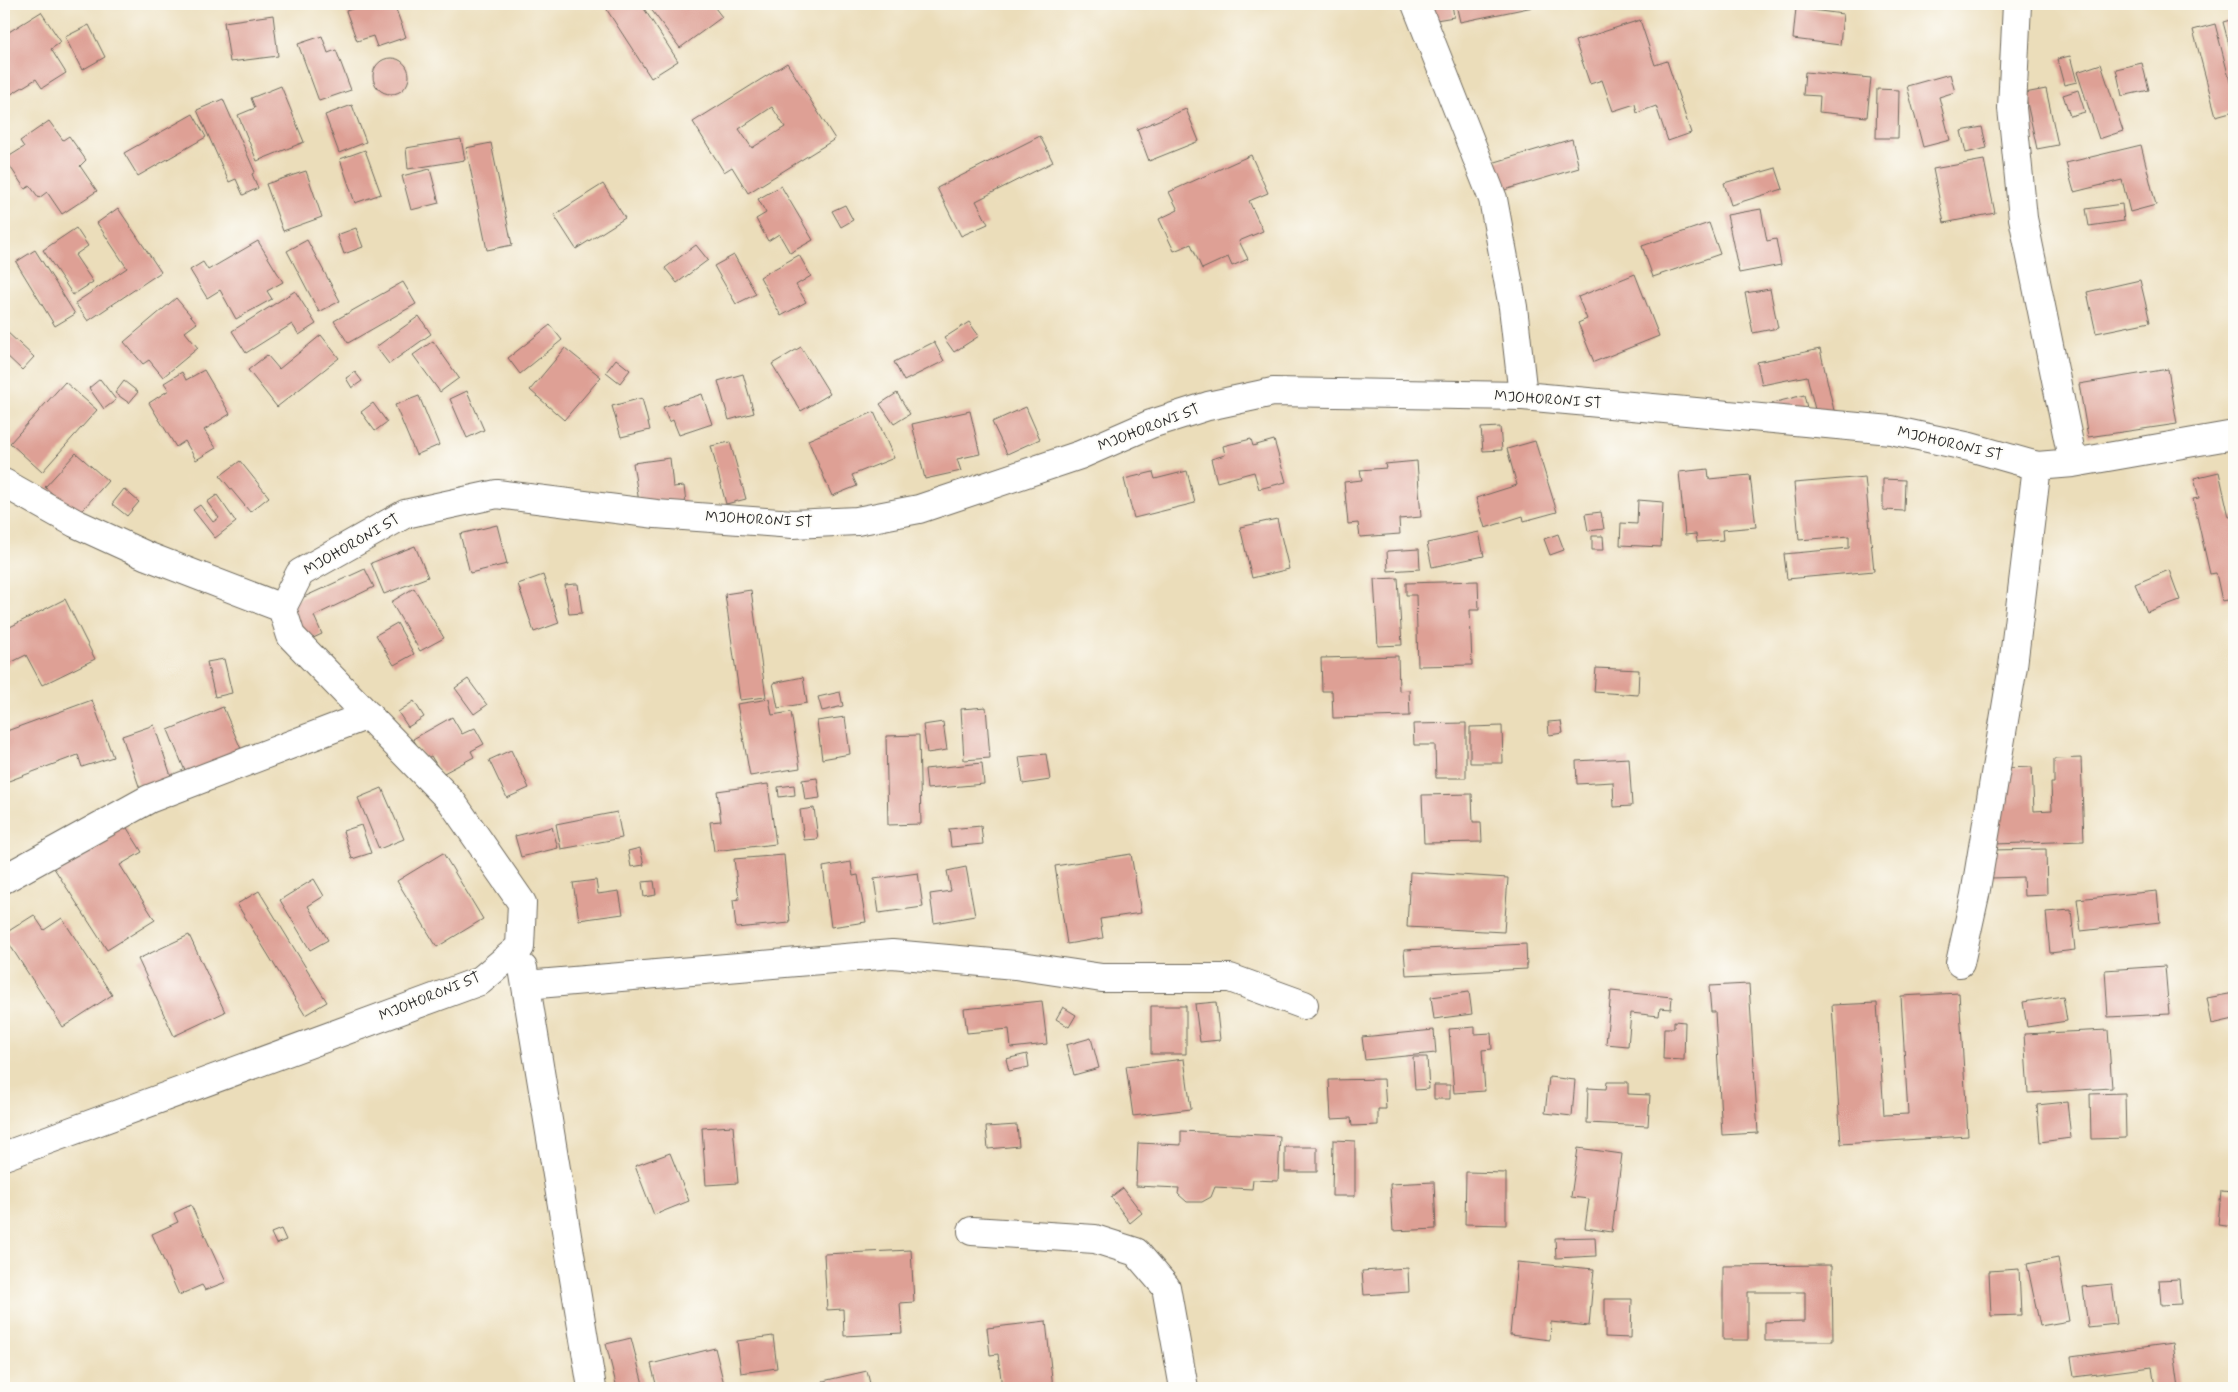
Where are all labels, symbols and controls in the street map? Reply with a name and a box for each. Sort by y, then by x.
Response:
street label: MJOHORONI ST [1494,386,1603,414]
street label: MJOHORONI ST [1095,399,1203,457]
street label: MJOHORONI ST [1895,422,2005,466]
street label: MJOHORONI ST [705,507,814,533]
street label: MJOHORONI ST [300,509,404,581]
street label: MJOHORONI ST [376,967,484,1026]

